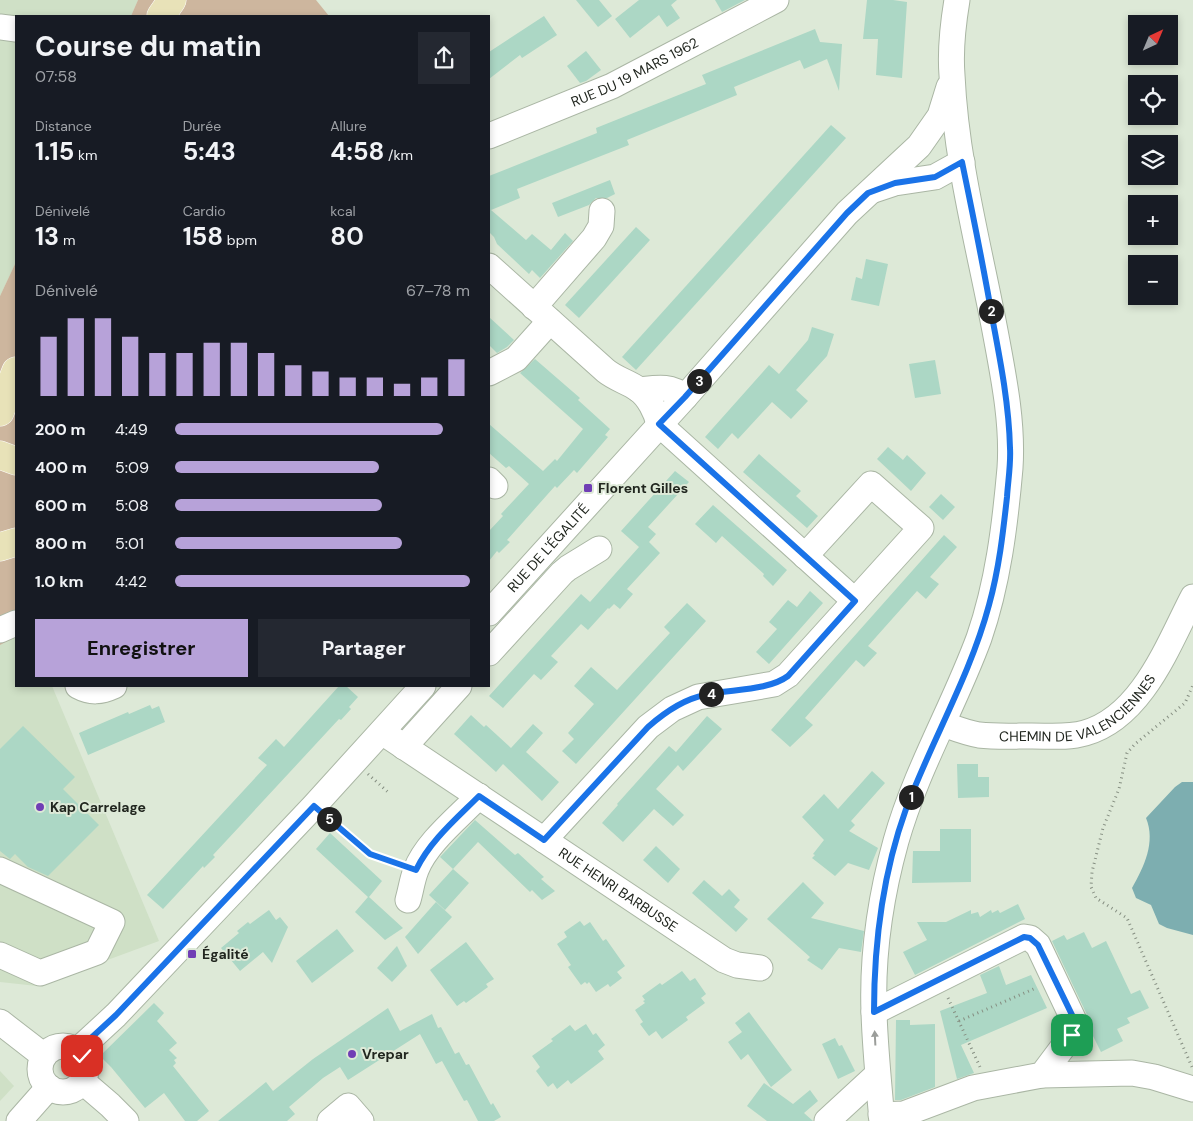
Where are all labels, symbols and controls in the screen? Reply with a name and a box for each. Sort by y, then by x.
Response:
north arrow [1128,15,1178,65]
map controls [1128,15,1178,305]
text: Course du matin [35,28,262,65]
button: share [418,32,470,84]
street label: RUE DU 19 MARS 1962 [568,33,701,111]
text: 07:58 [35,66,77,87]
button: locate [1128,75,1178,125]
text: Distance [35,117,92,135]
text: Durée [183,117,221,135]
text: Allure [330,117,367,135]
text: 1.15 [35,135,74,168]
text: 5:43 [183,135,236,168]
text: 4:58 [330,135,384,168]
button: layers [1128,135,1178,185]
text: km [74,146,98,164]
text: /km [384,146,413,164]
button: + [1128,195,1178,245]
text: Dénivelé [35,202,90,220]
text: Cardio [183,202,226,220]
text: kcal [330,202,356,220]
text: 13 [35,220,59,253]
text: 158 [183,220,223,253]
text: 80 [330,220,364,253]
text: m [59,231,75,249]
text: bpm [223,231,257,249]
button: − [1128,255,1178,305]
text: Dénivelé [35,280,98,301]
text: 67–78 m [406,280,470,301]
pin: 2 [978,298,1004,324]
text: 2 [987,302,996,320]
pin: 3 [686,368,712,394]
text: 3 [695,372,704,390]
text: 200 m [35,419,86,440]
text: 4:49 [115,419,148,440]
text: 400 m [35,457,87,478]
text: 5:09 [115,457,149,478]
place label: Florent Gilles [598,479,688,497]
marker: Florent Gilles [582,482,594,494]
text: 600 m [35,495,87,516]
text: 5:08 [115,495,149,516]
street label: RUE DE L'ÉGALITÉ [503,500,593,596]
text: 800 m [35,533,86,554]
text: 5:01 [115,533,144,554]
text: 1.0 km [35,571,84,592]
text: 4:42 [115,571,147,592]
button: Enregistrer [35,619,248,677]
button: Partager [258,619,470,677]
street label: CHEMIN DE VALENCIENNES [999,671,1159,745]
pin: 4 [698,682,724,706]
text: 4 [707,685,716,703]
pin: 1 [898,784,924,810]
text: 1 [909,788,914,806]
place label: Kap Carrelage [50,798,146,816]
marker: Kap Carrelage [34,801,46,813]
pin: 5 [316,806,342,832]
text: 5 [325,810,334,828]
street label: RUE HENRI BARBUSSE [555,843,681,936]
place label: Égalité [202,945,249,963]
marker: Égalité [186,948,198,960]
pin [1051,1014,1093,1056]
icon: arrive [1058,1021,1086,1049]
one-way arrow [871,1029,879,1045]
pin [61,1035,103,1077]
icon: check [68,1042,96,1070]
place label: Vrepar [362,1045,409,1063]
marker: Vrepar [346,1048,358,1060]

